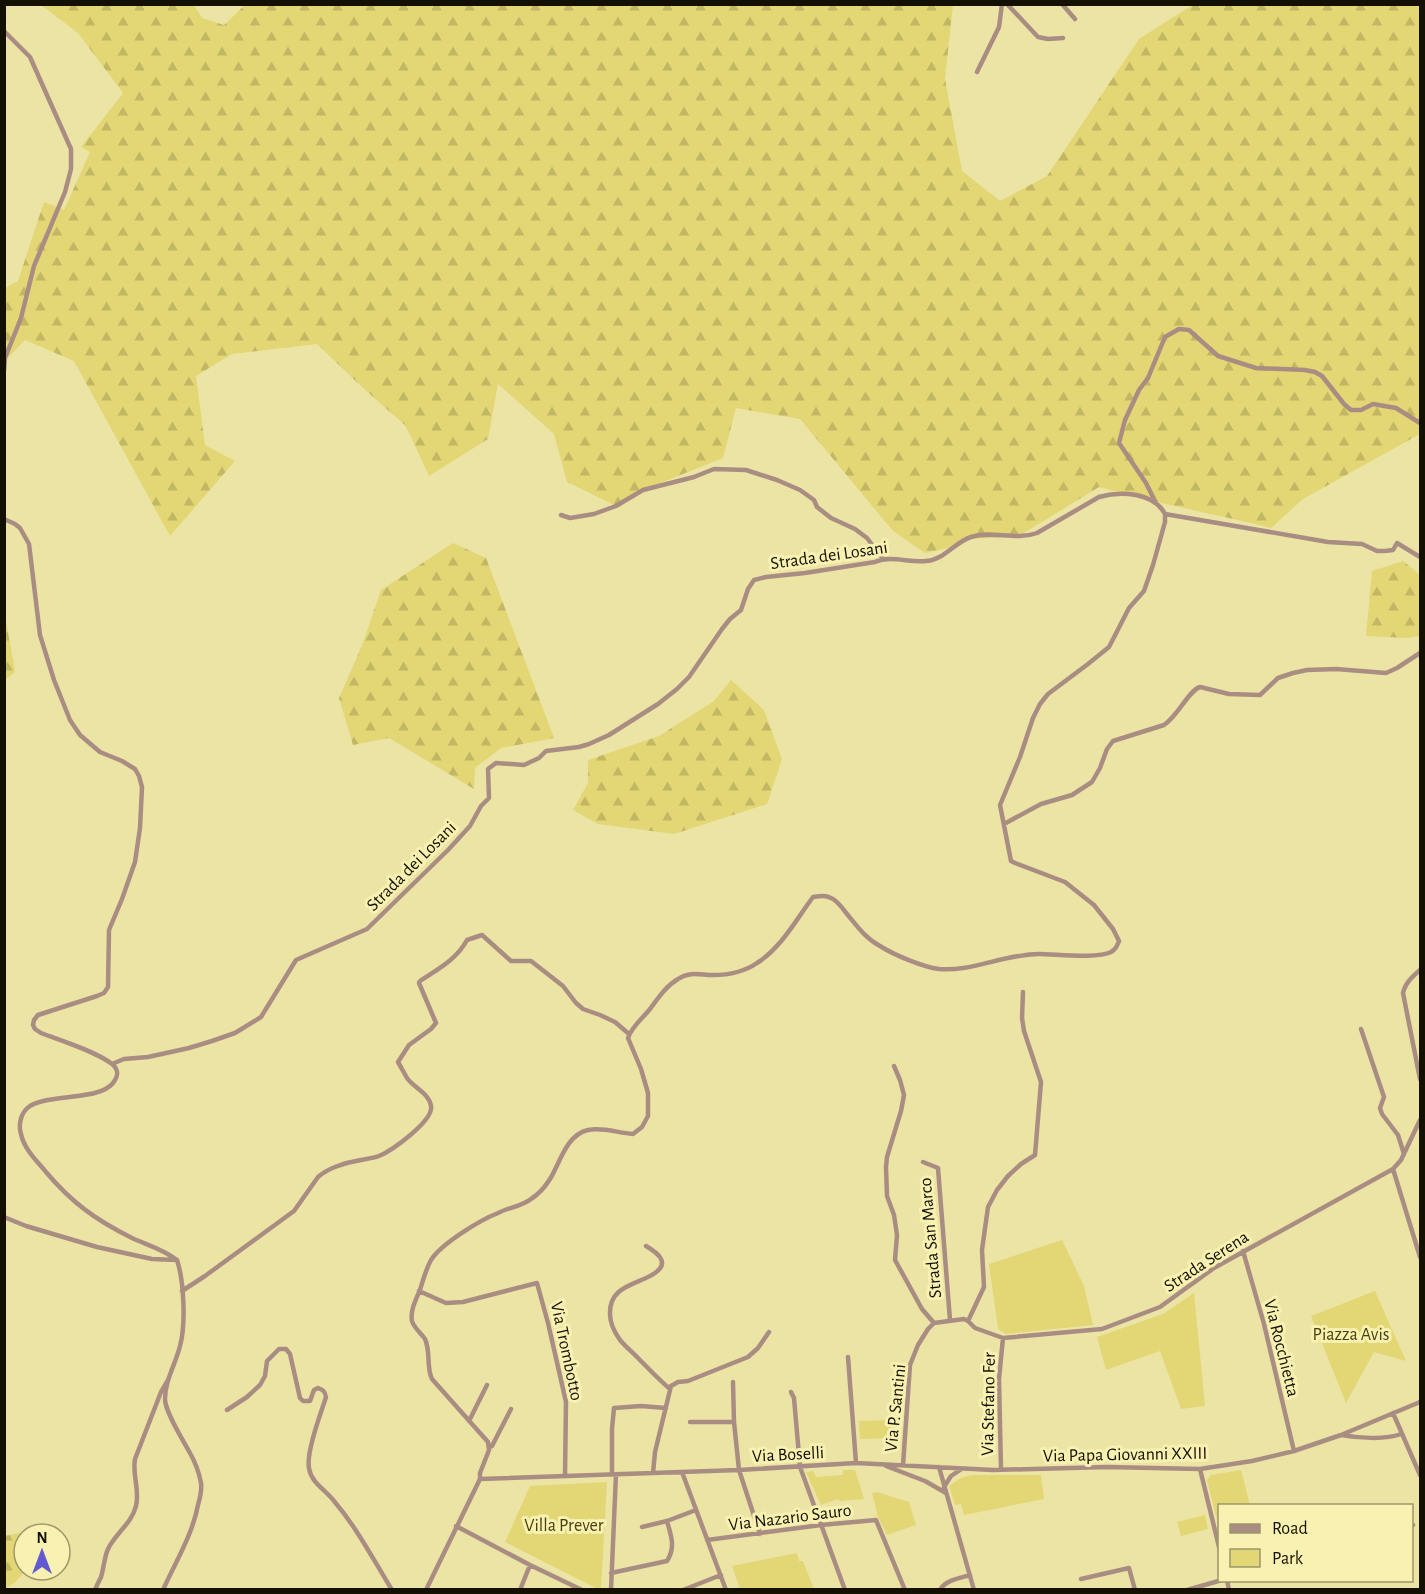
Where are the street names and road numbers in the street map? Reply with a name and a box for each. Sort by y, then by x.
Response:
street label: Strada dei Losani [769,539,889,573]
street label: Strada dei Losani [364,819,460,915]
street label: Strada San Marco [917,1177,945,1299]
street label: Strada Serena [1161,1228,1252,1296]
street label: Via Rocchietta [1260,1298,1302,1399]
street label: Via Trombotto [547,1300,585,1402]
street label: Via Stefano Fer [979,1352,999,1456]
street label: Via P. Santini [882,1363,910,1453]
street label: Via Boselli [751,1444,825,1466]
street label: Via Papa Giovanni XXIII [1043,1445,1207,1465]
street label: Via Nazario Sauro [728,1502,853,1534]

